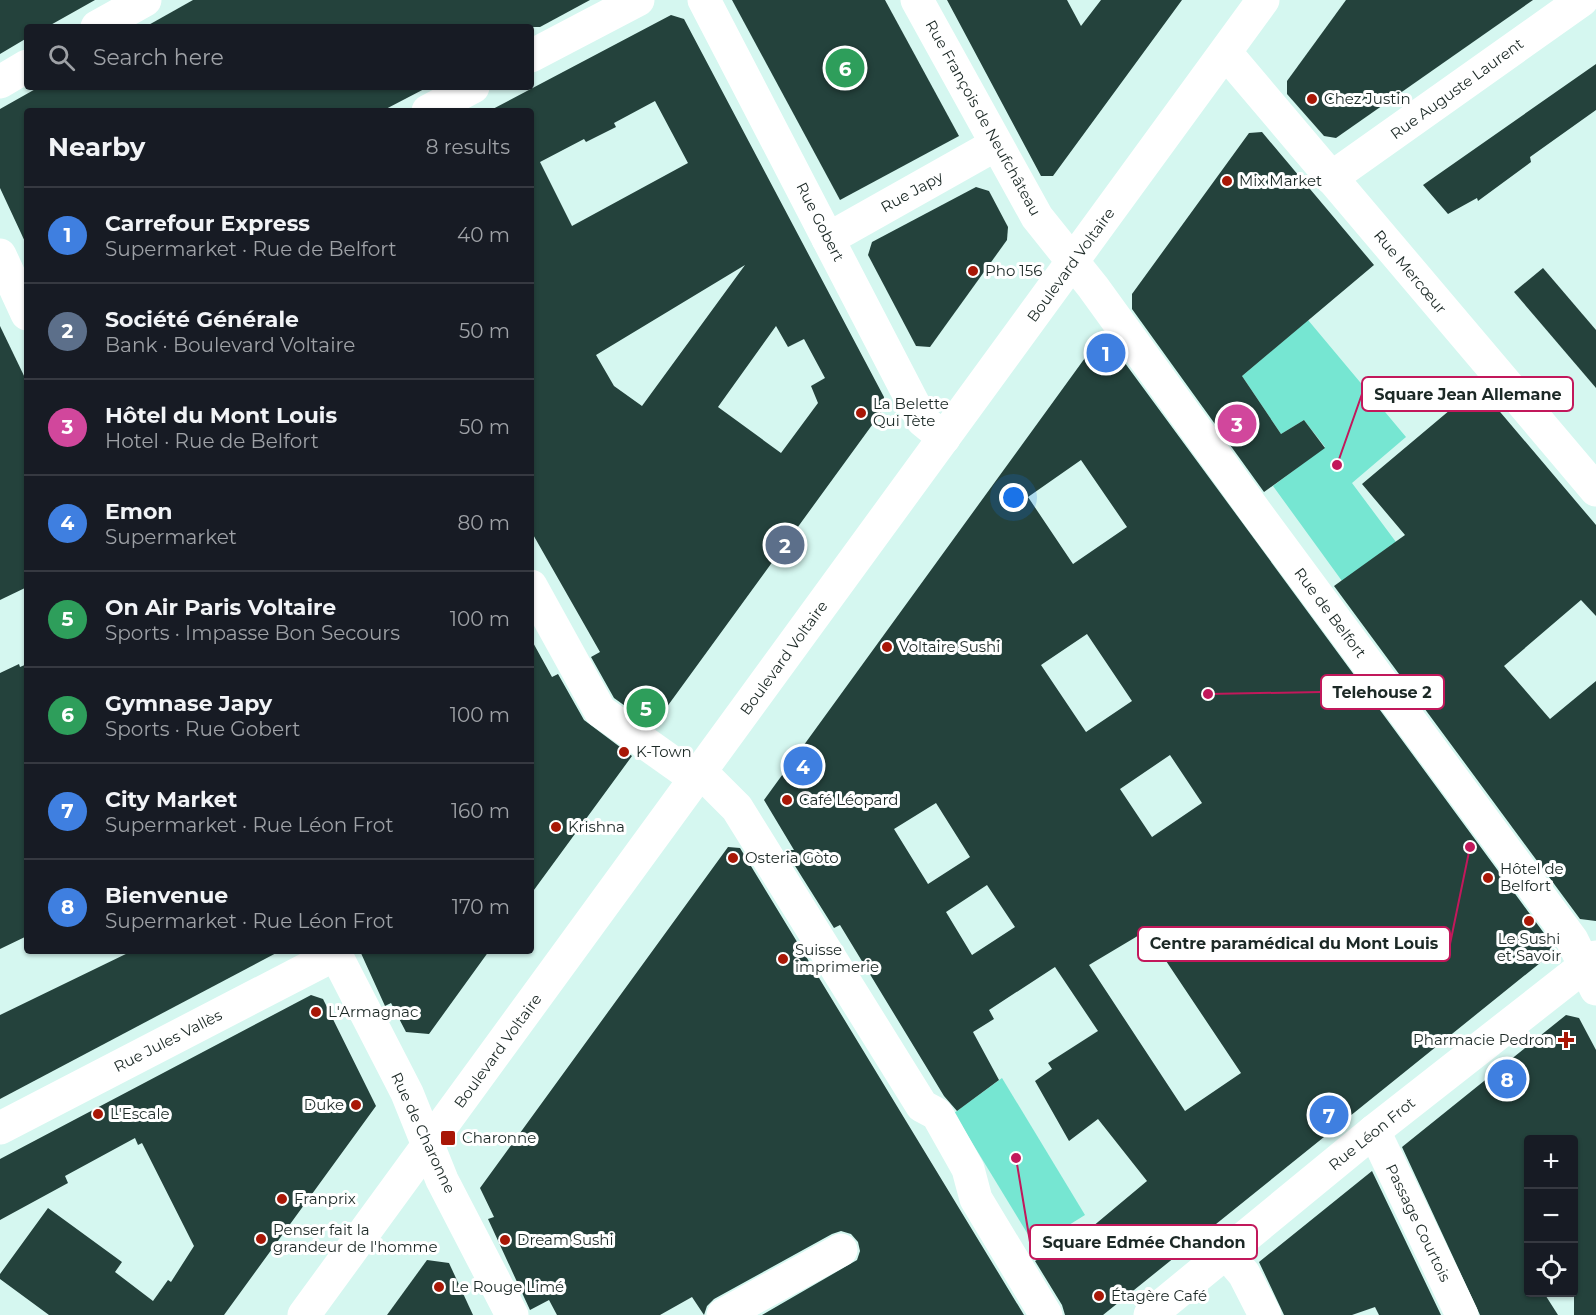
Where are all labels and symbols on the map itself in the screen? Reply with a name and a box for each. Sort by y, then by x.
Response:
street label: Rue François de Neufchâteau [922,17,1045,219]
street label: Rue Auguste Laurent [1386,34,1527,143]
pin: 6 [826,46,864,90]
place label: Chez Justin [1324,89,1411,108]
marker: Chez Justin [1305,92,1319,106]
street label: Rue Japy [877,166,947,216]
place label: Mix Market [1239,171,1322,190]
marker: Mix Market [1220,174,1234,188]
street label: Rue Gobert [792,179,849,265]
street label: Boulevard Voltaire [1023,204,1119,326]
street label: Rue Mercœur [1370,226,1451,317]
place label: Pho 156 [985,261,1042,280]
marker: Pho 156 [966,264,980,278]
pin: 1 [1086,330,1126,376]
callout: Square Jean Allemane [1362,377,1573,411]
text: Square Jean Allemane [1374,385,1562,404]
place label: La Belette Qui Tète [873,394,949,430]
pin: 3 [1218,402,1256,446]
marker: La Belette Qui Tète [854,406,868,420]
your location [999,483,1028,512]
pin: 2 [766,522,804,568]
street label: Rue de Belfort [1290,564,1371,662]
street label: Boulevard Voltaire [736,597,832,719]
place label: Voltaire Sushi [899,637,1000,656]
marker: Voltaire Sushi [880,640,894,654]
callout: Telehouse 2 [1321,675,1444,709]
text: Telehouse 2 [1332,683,1432,702]
pin: 5 [626,686,666,730]
place label: K-Town [636,742,692,761]
pin: 4 [784,744,822,789]
marker: K-Town [617,745,631,759]
place label: Café Léopard [799,790,898,809]
marker: Café Léopard [780,793,794,807]
place label: Krishna [568,817,625,836]
marker: Krishna [549,820,563,834]
place label: Osteria Gòto [745,848,839,867]
marker: Osteria Gòto [726,851,740,865]
place label: Hôtel de Belfort [1500,859,1564,895]
marker: Hôtel de Belfort [1481,871,1495,885]
marker: Le Sushi et Savoir [1522,914,1536,928]
callout: Centre paramédical du Mont Louis [1138,927,1450,961]
place label: Le Sushi et Savoir [1497,929,1561,965]
text: Centre paramédical du Mont Louis [1150,934,1439,953]
place label: Suisse imprimerie [795,940,879,976]
marker: Suisse imprimerie [776,952,790,966]
street label: Boulevard Voltaire [450,990,546,1112]
place label: L'Armagnac [328,1002,418,1021]
street label: Rue Jules Vallès [111,1005,225,1076]
marker: L'Armagnac [309,1005,323,1019]
place label: Pharmacie Pedron [1413,1030,1554,1049]
marker: Pharmacie Pedron [1559,1033,1573,1047]
pin: 8 [1488,1056,1526,1102]
street label: Rue de Charonne [387,1069,460,1196]
pin: 7 [1310,1092,1348,1138]
street label: Rue Léon Frot [1325,1093,1419,1174]
place label: Duke [304,1095,344,1114]
marker: Duke [349,1098,363,1112]
place label: L'Escale [110,1104,170,1123]
marker: L'Escale [91,1107,105,1121]
place label: Charonne [462,1128,536,1147]
marker: Charonne [439,1129,457,1147]
street label: Passage Courtois [1382,1161,1455,1285]
place label: Franprix [294,1189,356,1208]
marker: Franprix [275,1192,289,1206]
place label: Penser fait la grandeur de l'homme [273,1220,438,1256]
callout: Square Edmée Chandon [1030,1225,1257,1259]
place label: Dream Sushi [517,1230,614,1249]
marker: Penser fait la grandeur de l'homme [254,1232,268,1246]
marker: Dream Sushi [498,1233,512,1247]
text: Square Edmée Chandon [1042,1233,1246,1252]
place label: Le Rouge Limé [451,1277,564,1296]
marker: Le Rouge Limé [432,1280,446,1294]
place label: Étagère Café [1111,1286,1207,1305]
marker: Étagère Café [1092,1289,1106,1303]

